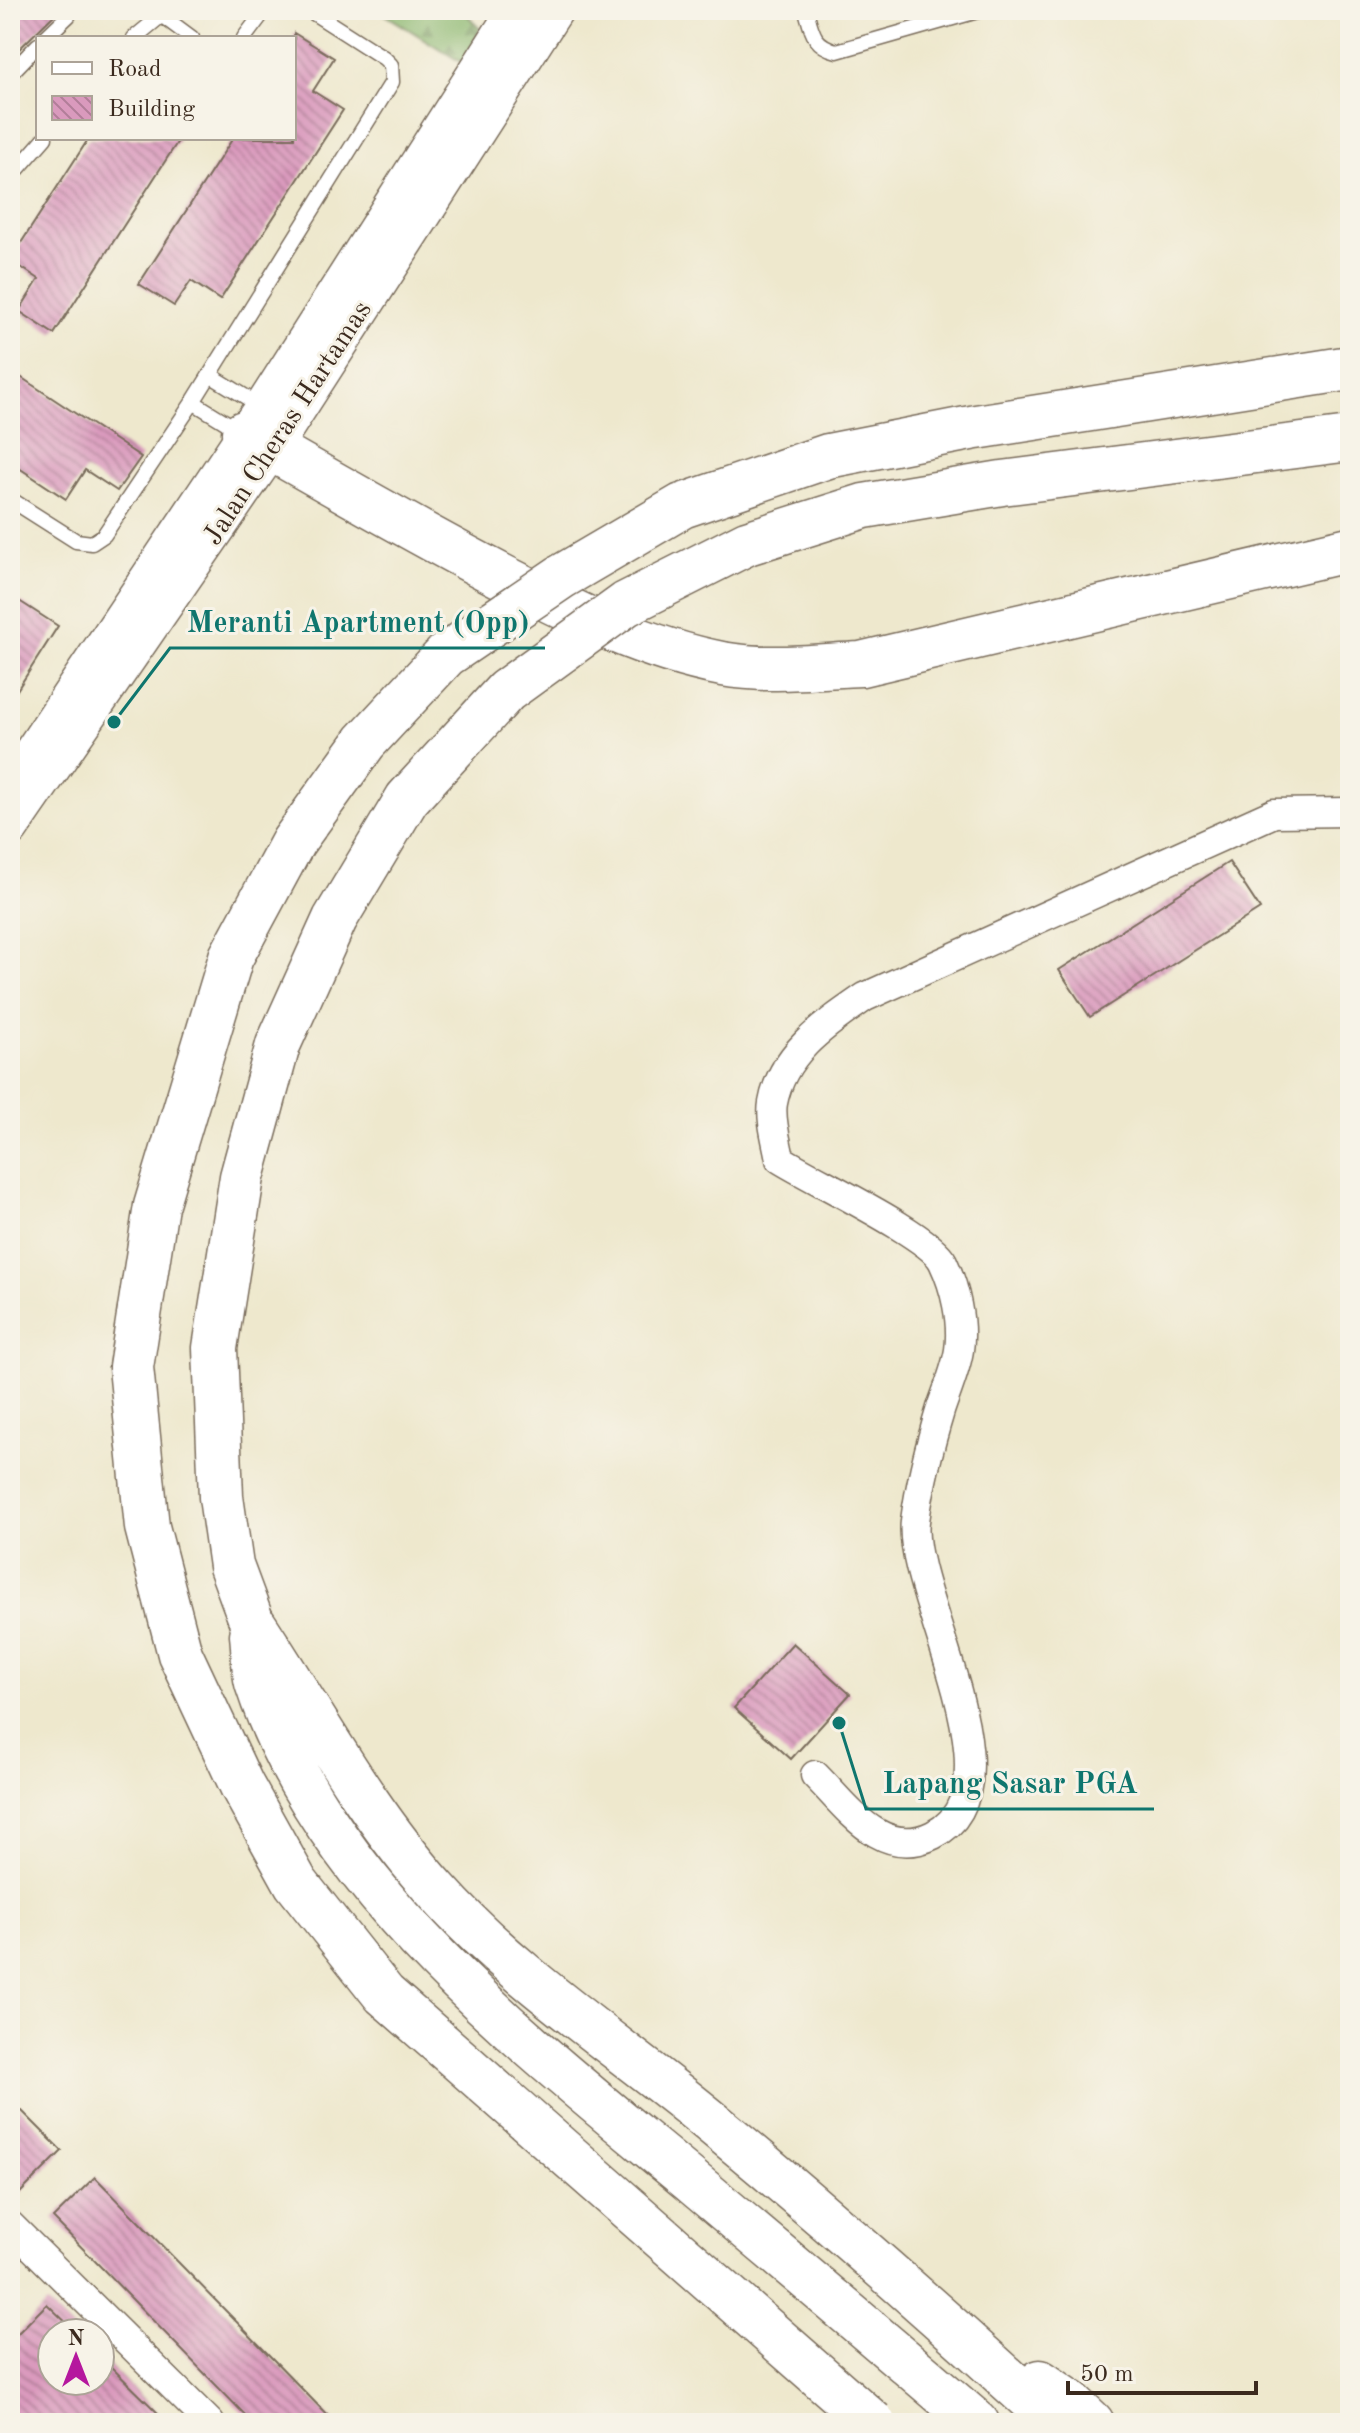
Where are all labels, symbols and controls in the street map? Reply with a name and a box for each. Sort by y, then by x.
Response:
legend [36,36,296,140]
text: Road [108,58,161,82]
text: Building [108,98,195,122]
street label: Jalan Cheras Hartamas [199,297,378,551]
callout: Meranti Apartment (Opp) [170,594,545,648]
text: Meranti Apartment (Opp) [187,609,529,639]
callout: Lapang Sasar PGA [866,1755,1154,1809]
text: Lapang Sasar PGA [882,1770,1138,1800]
north arrow [36,2317,116,2397]
text: N [68,2328,85,2350]
scale bar [1068,2345,1256,2395]
text: 50 m [1080,2363,1134,2387]

